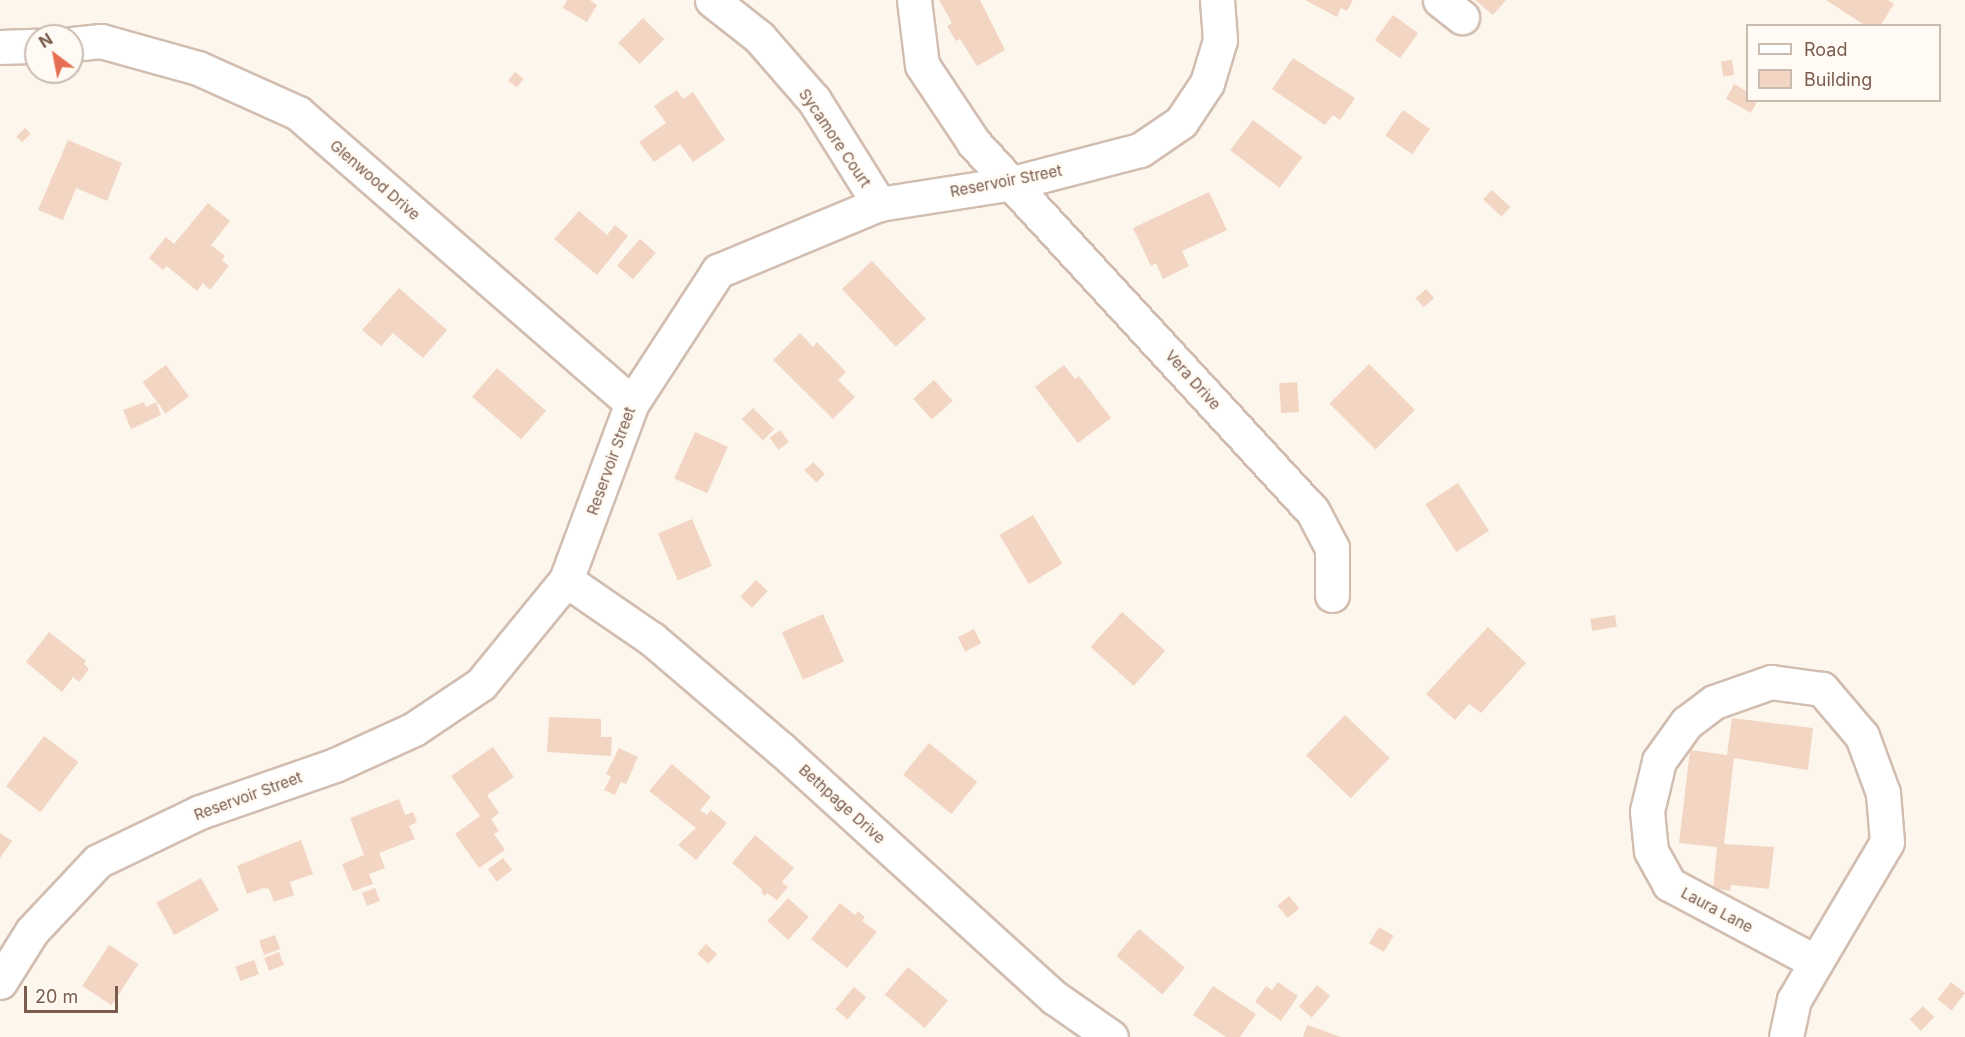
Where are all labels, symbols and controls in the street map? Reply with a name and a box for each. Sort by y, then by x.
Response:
north arrow [24,24,84,84]
legend [1746,24,1941,102]
text: N [35,29,56,52]
text: Road [1804,39,1847,60]
text: Building [1804,69,1872,90]
street label: Sycamore Court [795,85,875,191]
street label: Glenwood Drive [326,136,424,224]
street label: Reservoir Street [948,161,1064,201]
street label: Vera Drive [1162,347,1224,413]
street label: Reservoir Street [583,405,639,517]
street label: Bethpage Drive [795,761,889,847]
street label: Reservoir Street [192,768,304,824]
street label: Laura Lane [1678,884,1756,936]
scale bar [27,974,122,1012]
text: 20 m [35,986,78,1007]

